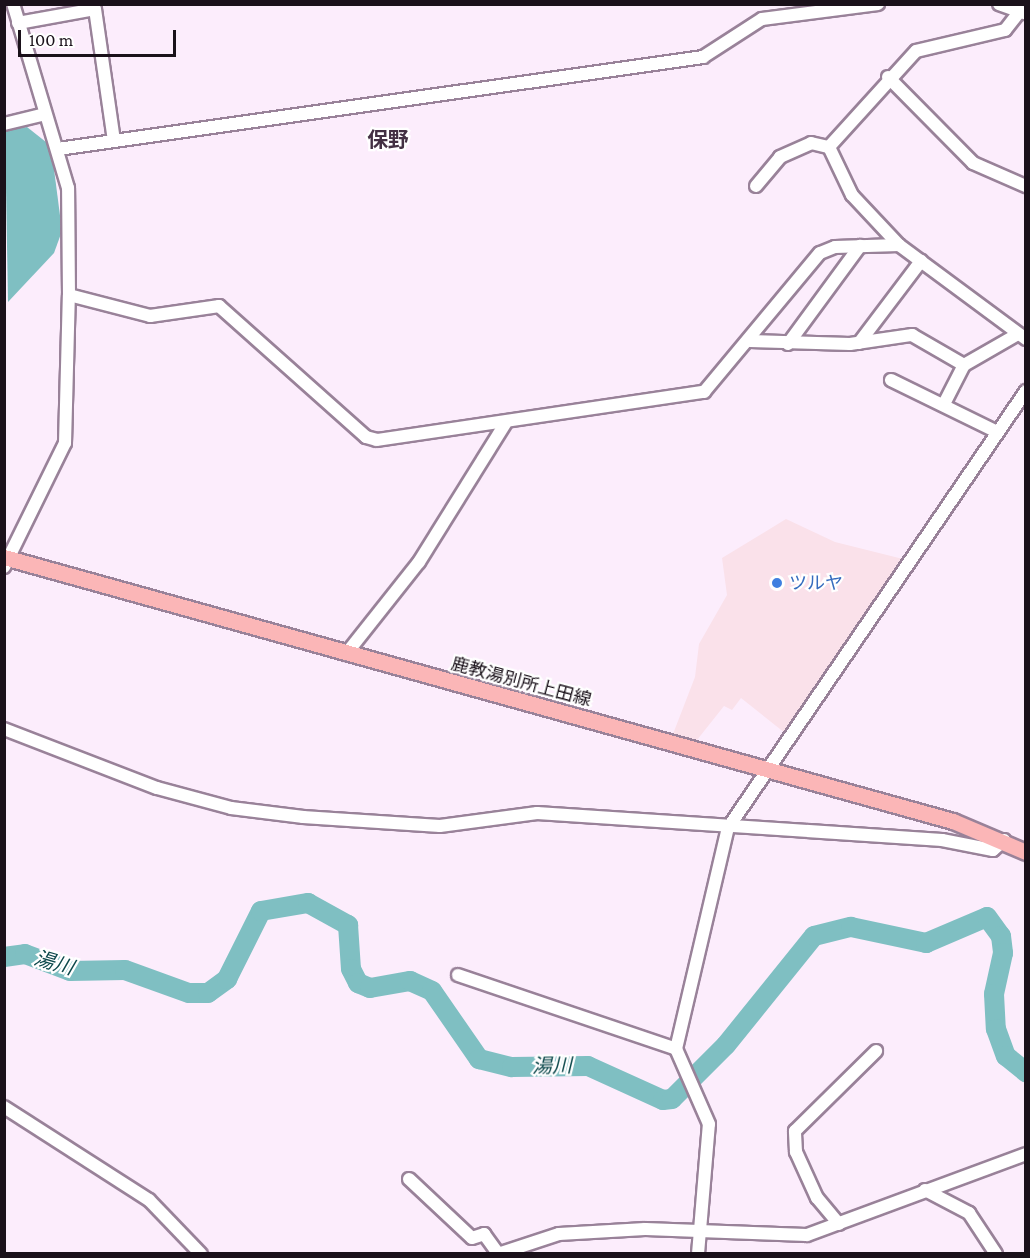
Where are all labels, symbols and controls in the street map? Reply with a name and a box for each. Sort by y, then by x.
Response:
scale bar [21,18,178,56]
text: 100 m [29,30,73,50]
district label: 保野 [367,127,409,153]
place label: ツルヤ [789,572,843,594]
marker: ツルヤ [770,576,784,590]
street label: 鹿教湯別所上田線 [449,653,593,711]
water label: 湯川 [31,946,77,980]
water label: 湯川 [532,1054,572,1078]

